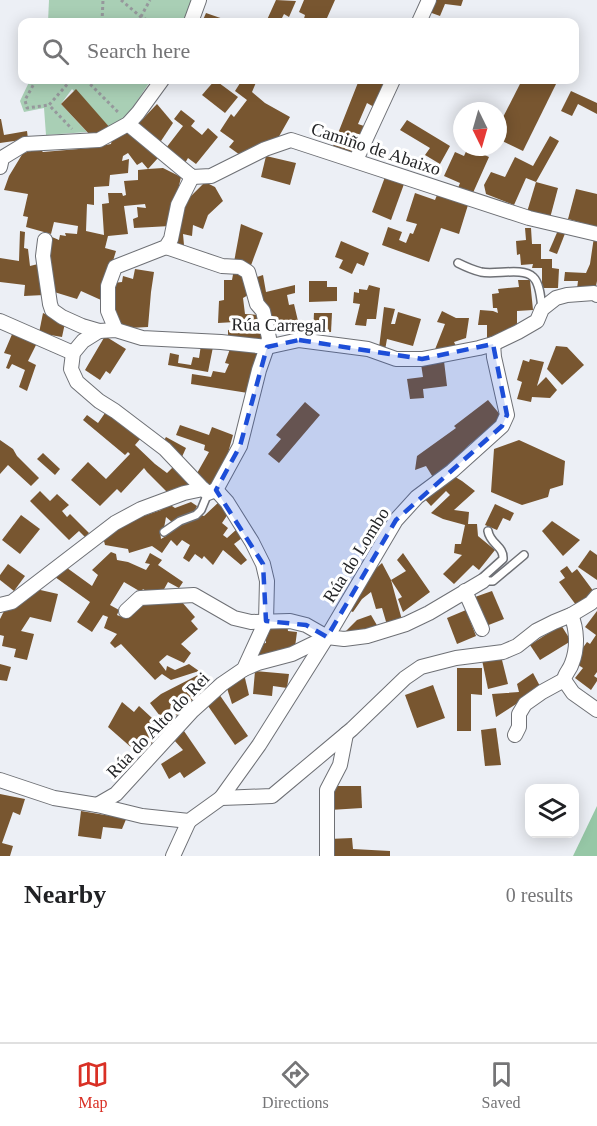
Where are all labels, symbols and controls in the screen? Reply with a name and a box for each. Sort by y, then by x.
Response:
search box [18,18,579,84]
icon: search [39,35,72,68]
text: Search here [87,38,190,63]
north arrow [453,102,507,156]
street label: Camiño de Abaixo [309,119,443,179]
street label: Rúa Carregal [231,314,327,336]
street label: Rúa do Lombo [319,504,393,606]
street label: Rúa do Alto do Rei [103,668,213,782]
map controls [525,784,579,838]
button: layers [525,784,579,838]
text: Nearby [24,880,106,909]
text: 0 results [506,884,573,906]
tab: Map [76,1058,109,1112]
tab: Directions [262,1058,329,1112]
tab: Saved [481,1058,521,1112]

